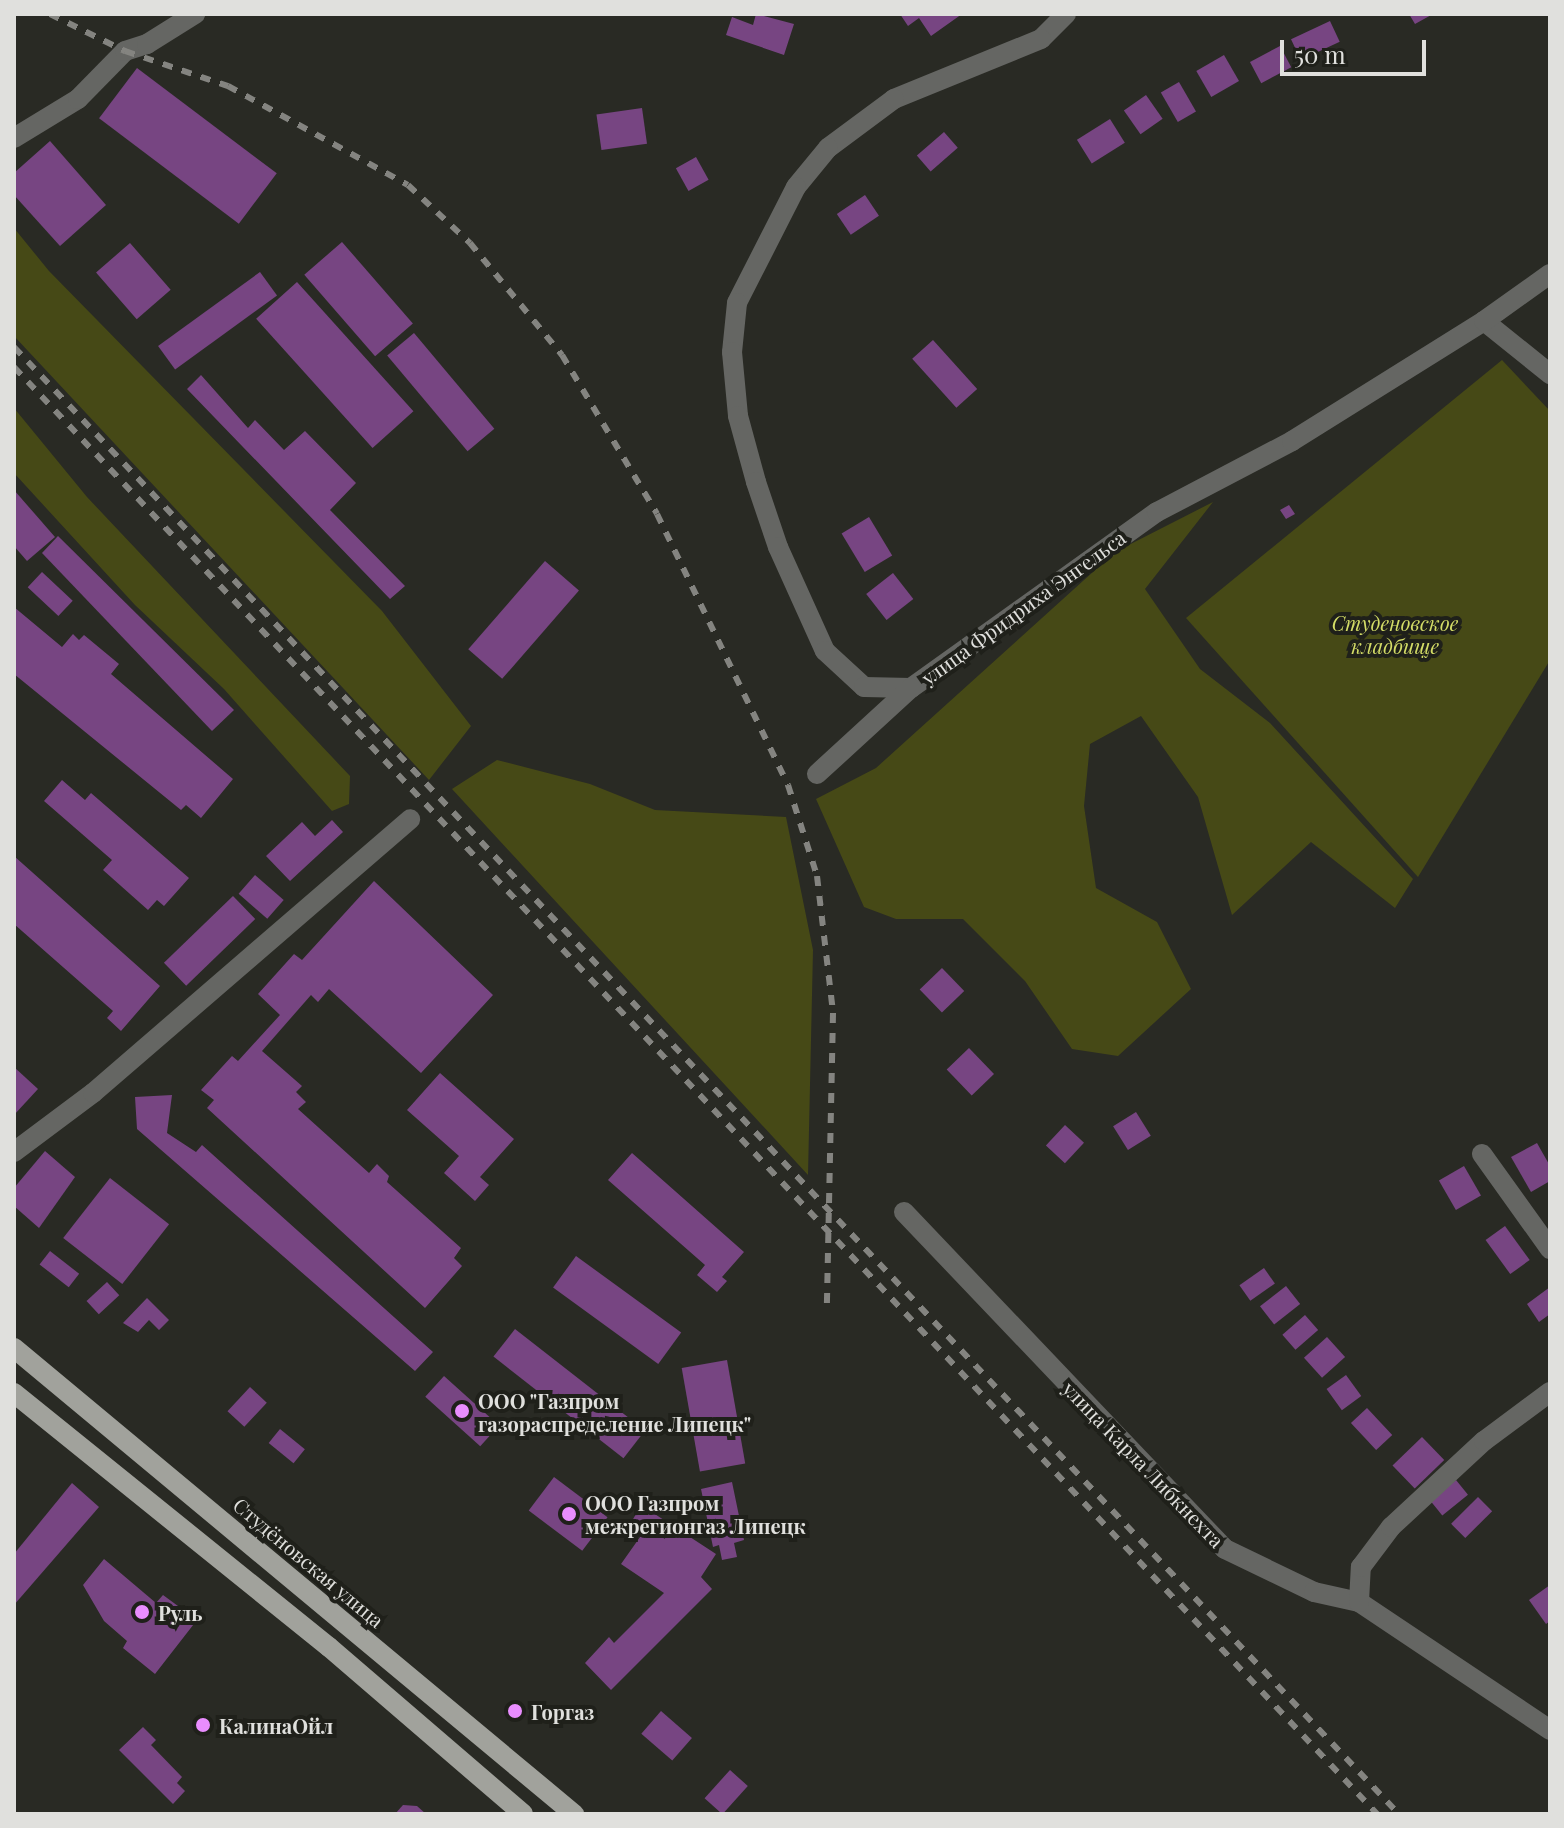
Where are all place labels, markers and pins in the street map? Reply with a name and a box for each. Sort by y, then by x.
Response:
place label: ООО "Газпром газораспределение Липецк" [478,1388,751,1435]
marker: ООО "Газпром газораспределение Липецк" [453,1402,471,1420]
place label: ООО Газпром межрегионгаз Липецк [585,1490,806,1537]
marker: ООО Газпром межрегионгаз Липецк [560,1505,578,1523]
place label: Руль [158,1600,202,1624]
marker: Руль [133,1603,151,1621]
place label: Горгаз [531,1699,594,1723]
marker: Горгаз [506,1702,524,1720]
place label: КалинаОйл [219,1713,333,1737]
marker: КалинаОйл [194,1716,212,1734]

